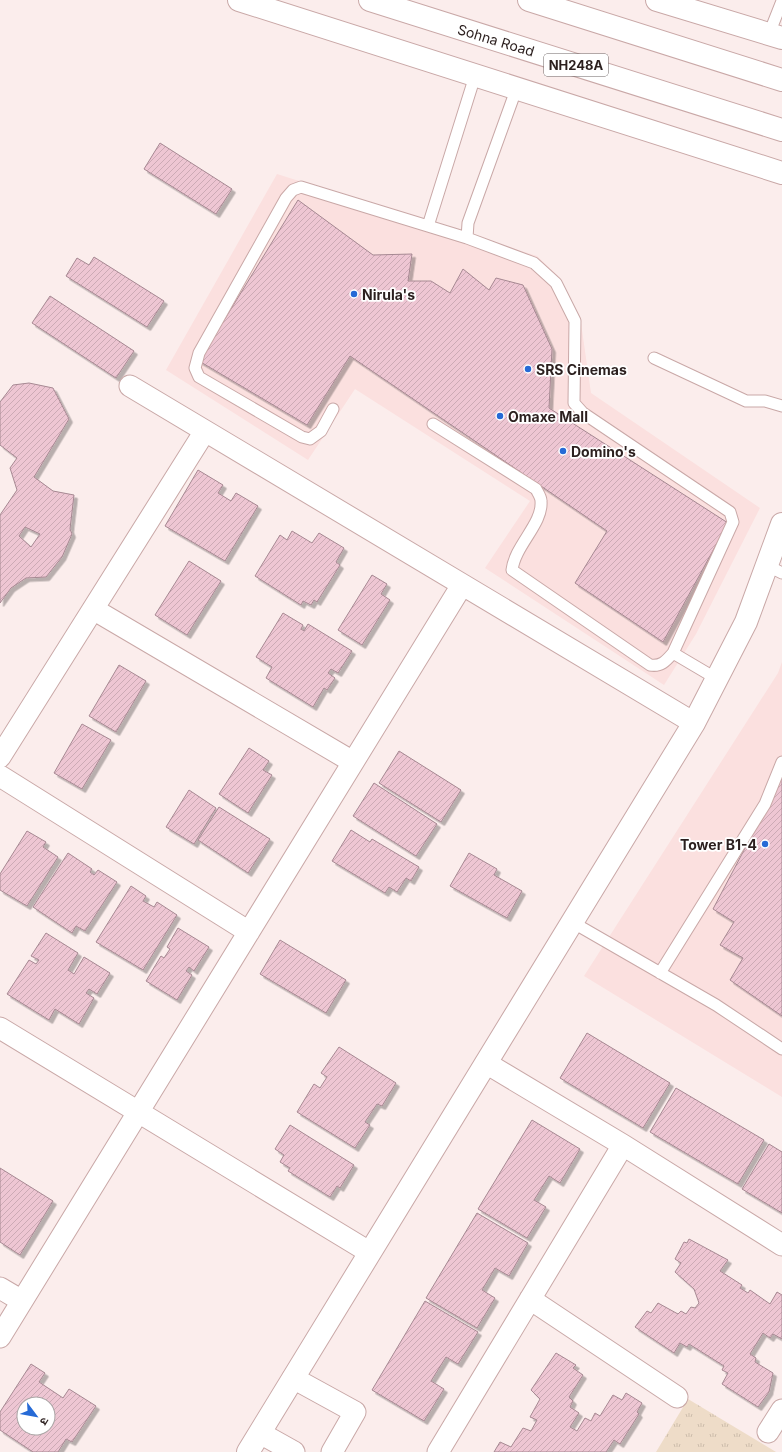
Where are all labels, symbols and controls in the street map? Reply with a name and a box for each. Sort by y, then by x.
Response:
street label: Sohna Road [456,20,536,60]
road number: NH248A [544,54,608,76]
place label: Nirula's [362,286,415,303]
marker: Nirula's [349,289,359,299]
place label: SRS Cinemas [536,361,627,378]
marker: SRS Cinemas [523,364,533,374]
place label: Omaxe Mall [508,408,588,425]
marker: Omaxe Mall [495,411,505,421]
place label: Domino's [571,443,636,460]
marker: Domino's [558,446,568,456]
place label: Tower B1-4 [680,836,757,853]
marker: Tower B1-4 [760,839,770,849]
north arrow [16,1396,56,1436]
text: उ [37,1415,52,1428]

